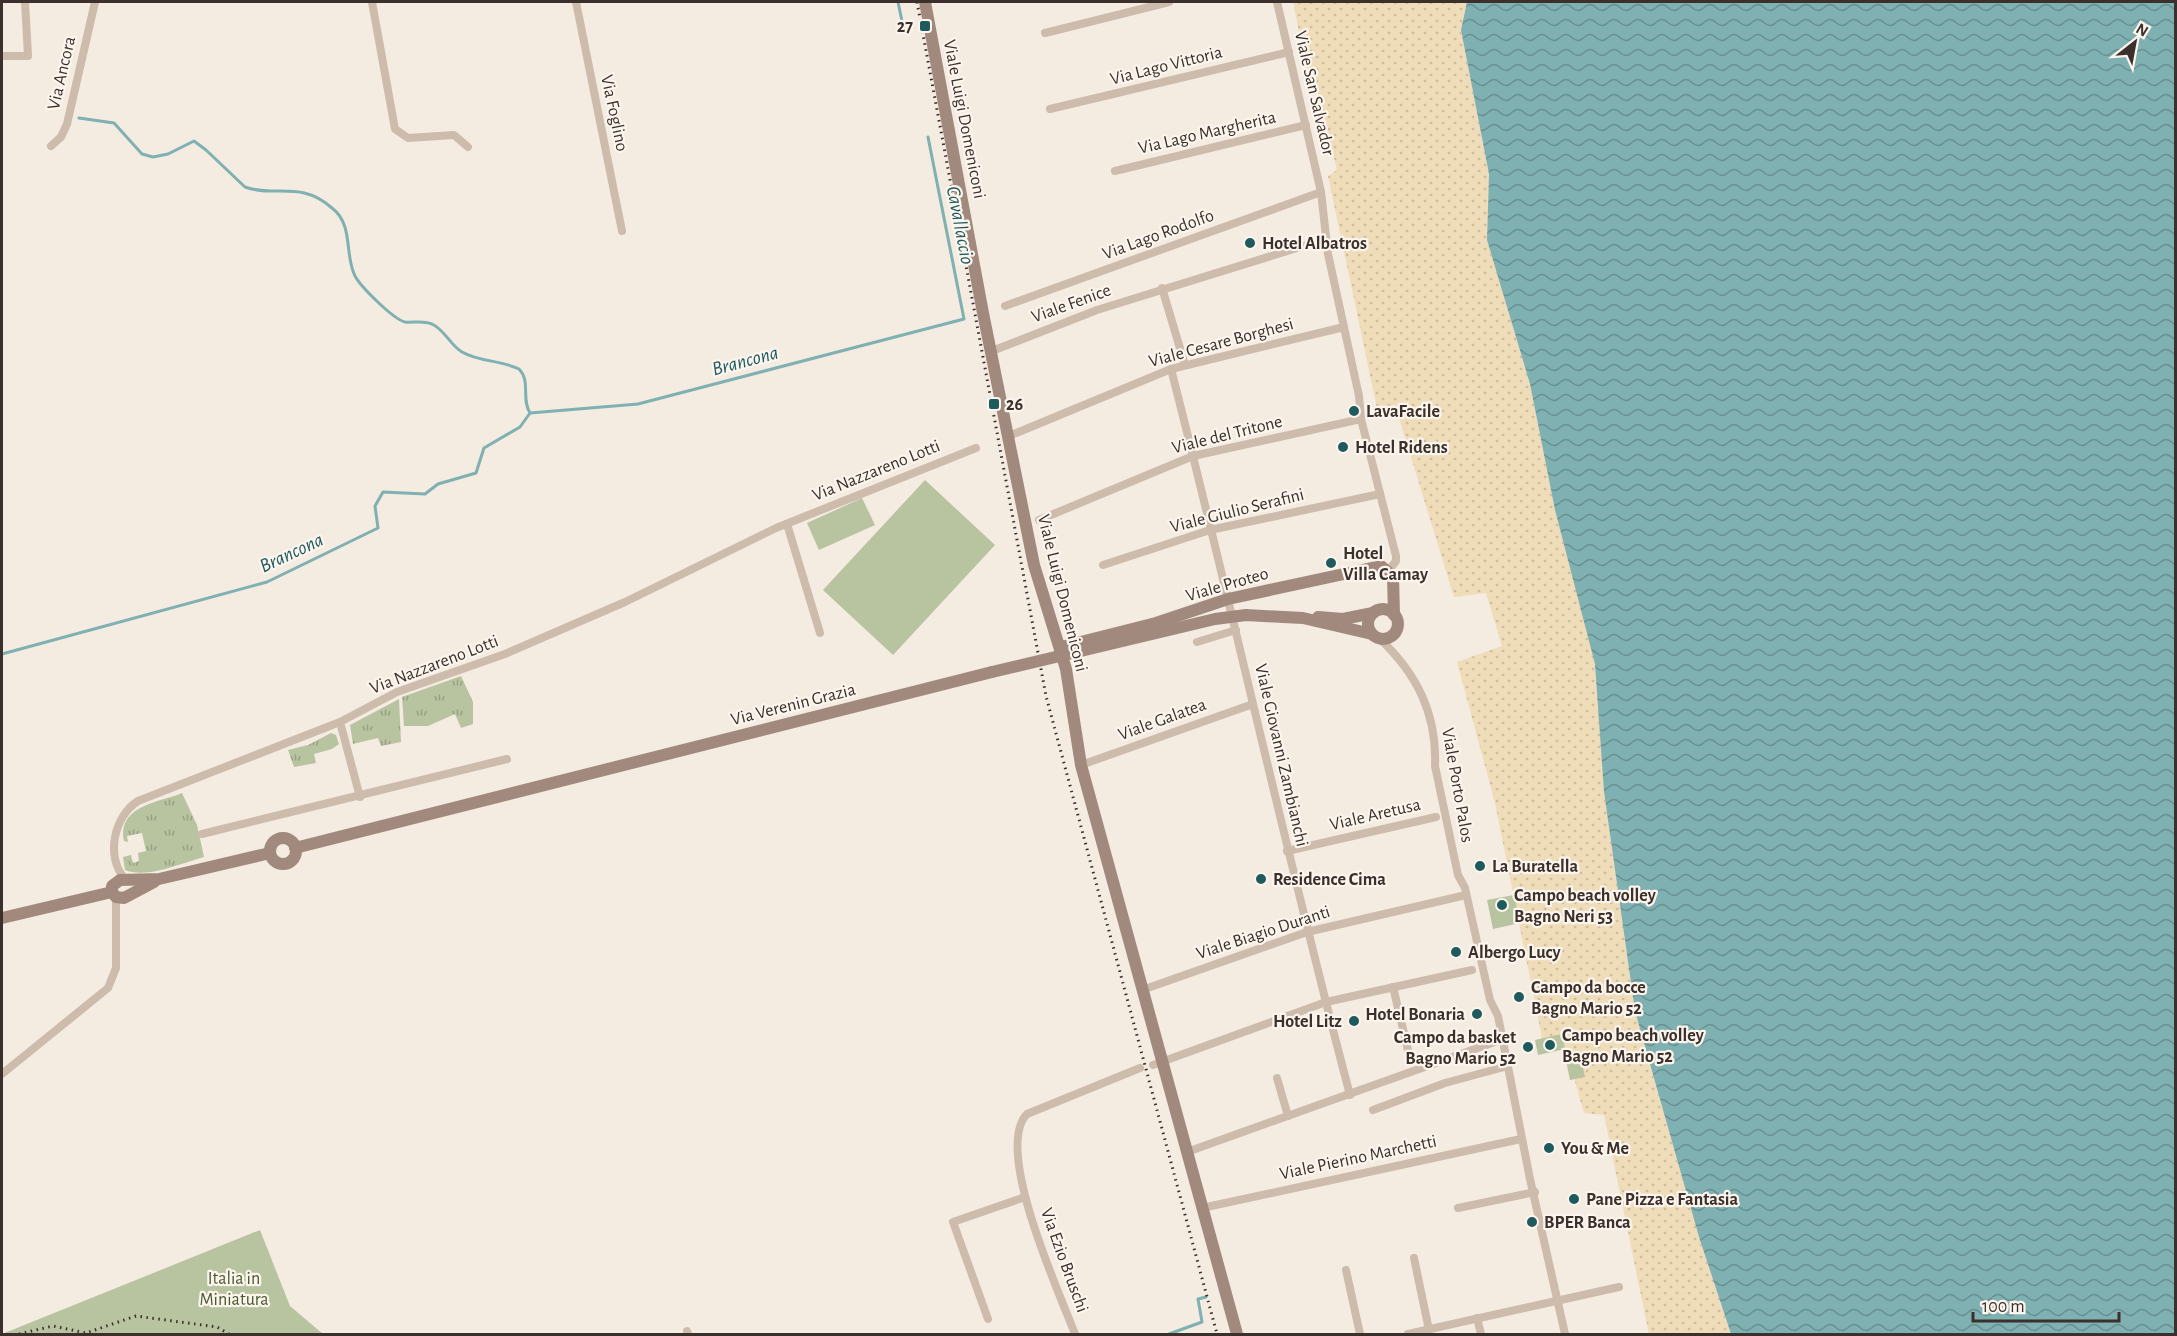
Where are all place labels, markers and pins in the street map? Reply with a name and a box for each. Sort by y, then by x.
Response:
place label: 27 [897,18,913,36]
marker: 27 [918,19,932,33]
place label: Hotel Albatros [1262,235,1367,253]
marker: Hotel Albatros [1243,236,1257,250]
place label: 26 [1006,396,1023,414]
marker: 26 [987,397,1001,411]
place label: LavaFacile [1366,403,1440,421]
marker: LavaFacile [1347,404,1361,418]
place label: Hotel Ridens [1355,439,1448,457]
marker: Hotel Ridens [1336,440,1350,454]
place label: Hotel Villa Camay [1343,545,1429,584]
marker: Hotel Villa Camay [1324,556,1338,570]
place label: La Buratella [1492,858,1578,876]
marker: La Buratella [1473,859,1487,873]
place label: Residence Cima [1273,871,1386,889]
marker: Residence Cima [1254,872,1268,886]
place label: Campo beach volley Bagno Neri 53 [1514,887,1657,926]
marker: Campo beach volley Bagno Neri 53 [1495,898,1509,912]
place label: Albergo Lucy [1468,944,1561,962]
marker: Albergo Lucy [1449,945,1463,959]
place label: Campo da bocce Bagno Mario 52 [1531,979,1646,1018]
marker: Campo da bocce Bagno Mario 52 [1512,990,1526,1004]
place label: Hotel Bonaria [1365,1006,1465,1024]
marker: Hotel Bonaria [1470,1007,1484,1021]
place label: Hotel Litz [1273,1013,1342,1031]
marker: Hotel Litz [1347,1014,1361,1028]
place label: Campo beach volley Bagno Mario 52 [1562,1027,1705,1066]
place label: Campo da basket Bagno Mario 52 [1394,1029,1517,1068]
marker: Campo beach volley Bagno Mario 52 [1543,1038,1557,1052]
marker: Campo da basket Bagno Mario 52 [1521,1040,1535,1054]
place label: You & Me [1561,1140,1629,1158]
marker: You & Me [1542,1141,1556,1155]
place label: Pane Pizza e Fantasia [1586,1191,1739,1209]
marker: Pane Pizza e Fantasia [1567,1192,1581,1206]
place label: BPER Banca [1544,1214,1631,1232]
marker: BPER Banca [1525,1215,1539,1229]

